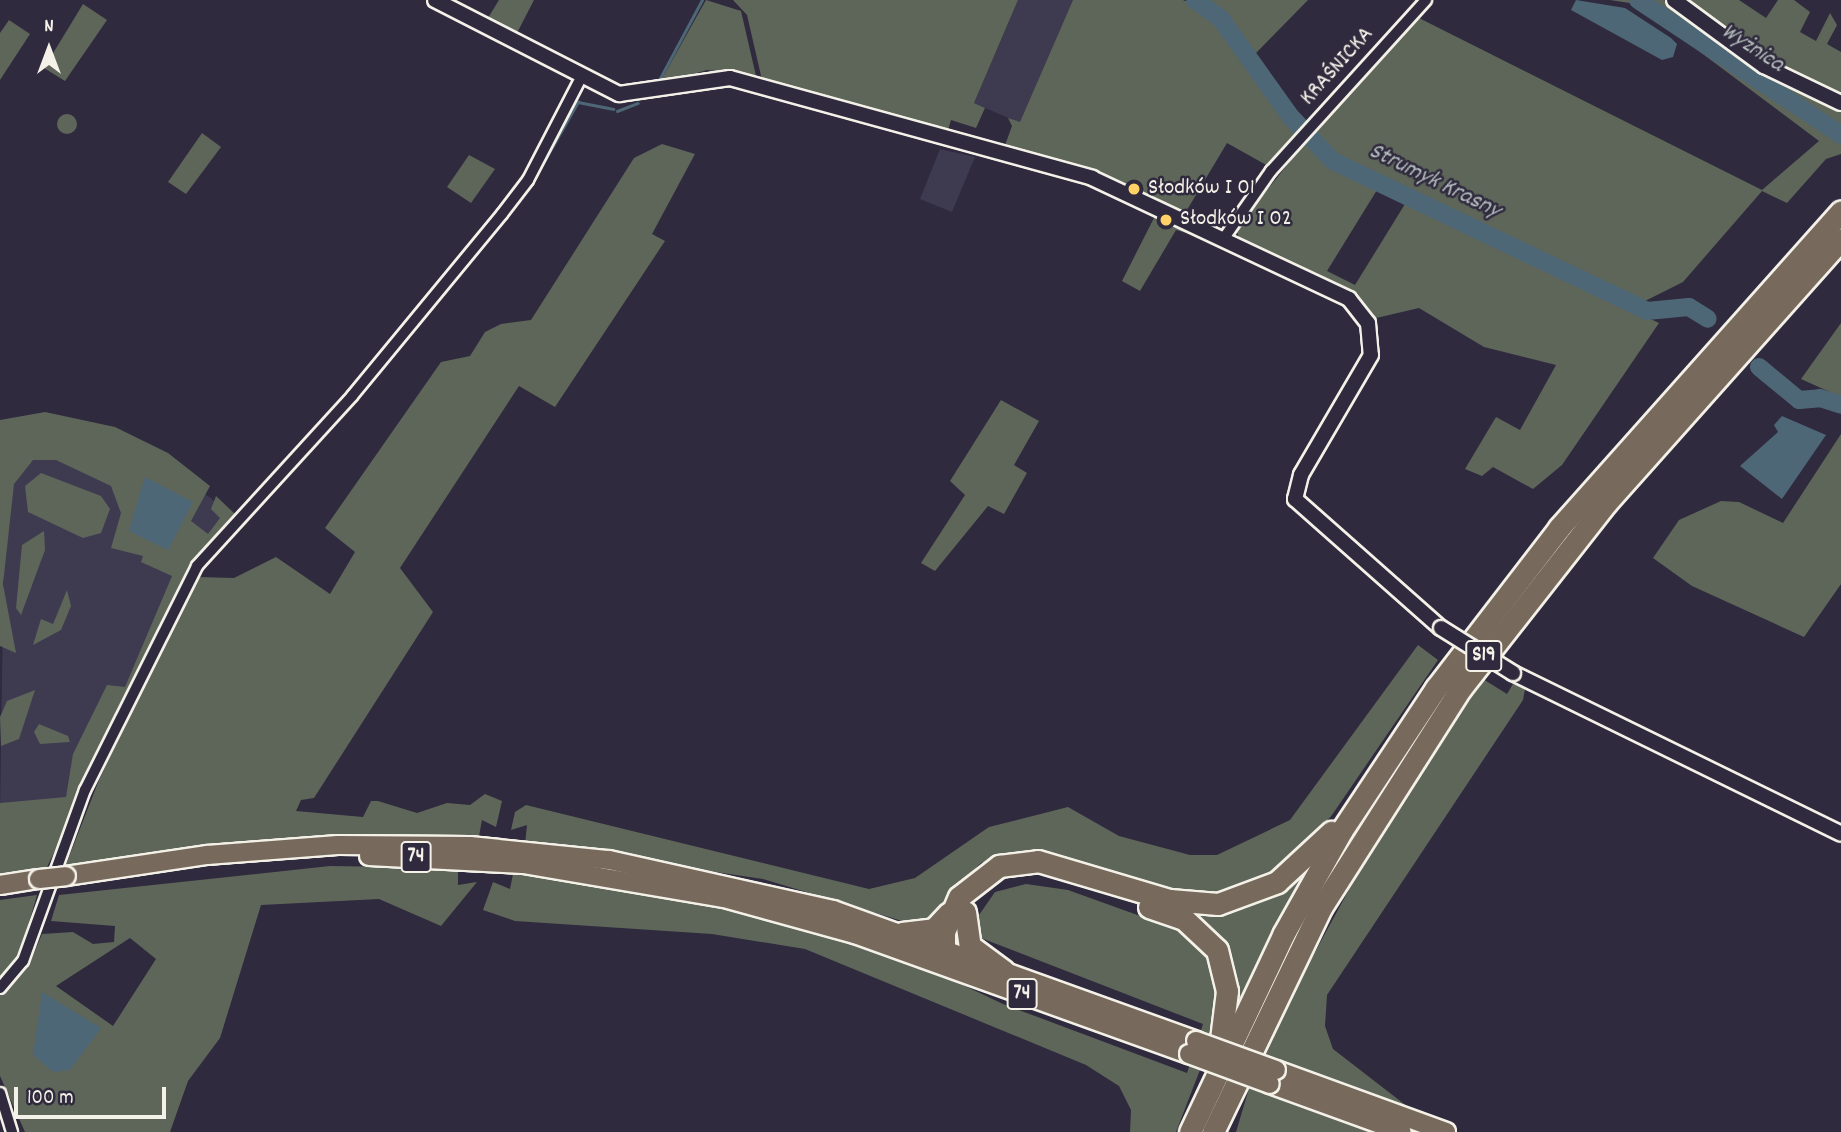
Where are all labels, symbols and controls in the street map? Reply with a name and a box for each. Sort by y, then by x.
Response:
north arrow [14,14,84,84]
text: N [44,14,54,41]
water label: Wyżnica [1715,18,1789,80]
street label: KRAŚNICKA [1295,22,1381,112]
water label: Strumyk Krasny [1364,138,1504,226]
place label: Słodków I 01 [1148,175,1255,203]
marker: Słodków I 01 [1126,181,1142,197]
place label: Słodków I 02 [1180,206,1292,234]
marker: Słodków I 02 [1158,212,1174,228]
road number: S19 [1465,638,1503,674]
road number: 74 [400,840,432,874]
road number: 74 [1006,976,1038,1012]
scale bar [18,1072,170,1116]
text: 100 m [27,1084,74,1114]

